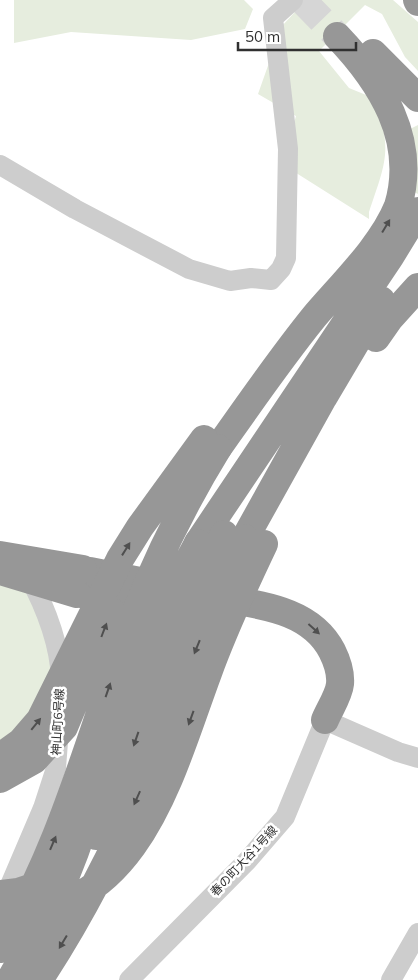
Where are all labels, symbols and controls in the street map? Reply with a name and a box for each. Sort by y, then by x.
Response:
scale bar [238,20,356,52]
text: 50 m [245,27,280,46]
one-way arrow [382,220,391,233]
one-way arrow [122,543,131,556]
one-way arrow [100,622,108,637]
one-way arrow [308,623,320,635]
one-way arrow [193,639,200,654]
one-way arrow [104,682,112,697]
street label: 神山町6号線 [48,688,67,756]
one-way arrow [187,711,195,726]
one-way arrow [30,718,41,731]
one-way arrow [132,732,140,747]
one-way arrow [132,791,140,805]
street label: 春の町大谷1号線 [207,822,280,899]
one-way arrow [50,836,58,850]
one-way arrow [58,936,67,949]

